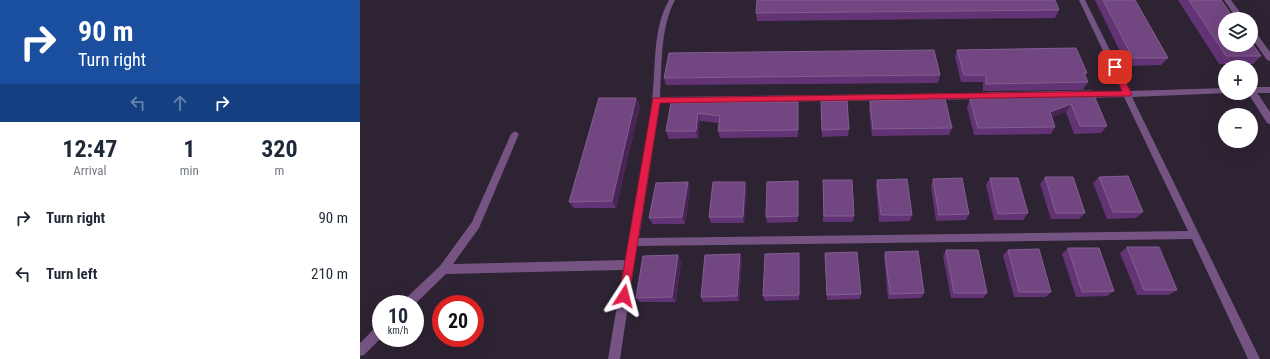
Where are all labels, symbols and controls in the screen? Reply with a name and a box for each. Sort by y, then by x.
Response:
map controls [1218,12,1258,148]
button: layers [1218,12,1258,52]
text: 90 m [78,15,134,48]
icon: right [12,16,64,68]
text: Turn right [78,49,146,70]
pin [1098,50,1132,84]
icon: arrive [1104,56,1126,78]
button: + [1218,60,1258,100]
icon: left [127,92,149,114]
icon: ahead [169,92,191,114]
icon: right [211,92,233,114]
button: − [1218,108,1258,148]
text: 12:47 [62,135,117,163]
text: 1 [183,135,195,163]
text: 320 [261,135,298,163]
text: Arrival [73,163,106,178]
text: min [180,163,199,178]
text: m [275,163,284,178]
icon: right [12,207,34,229]
text: Turn right [46,209,105,227]
text: 90 m [318,209,348,227]
icon: left [12,263,34,285]
text: Turn left [46,265,97,283]
text: 210 m [311,265,348,283]
position arrow [603,275,645,317]
speed limit sign: 20 [432,295,484,347]
text: 10 [388,304,408,328]
text: km/h [388,325,408,336]

